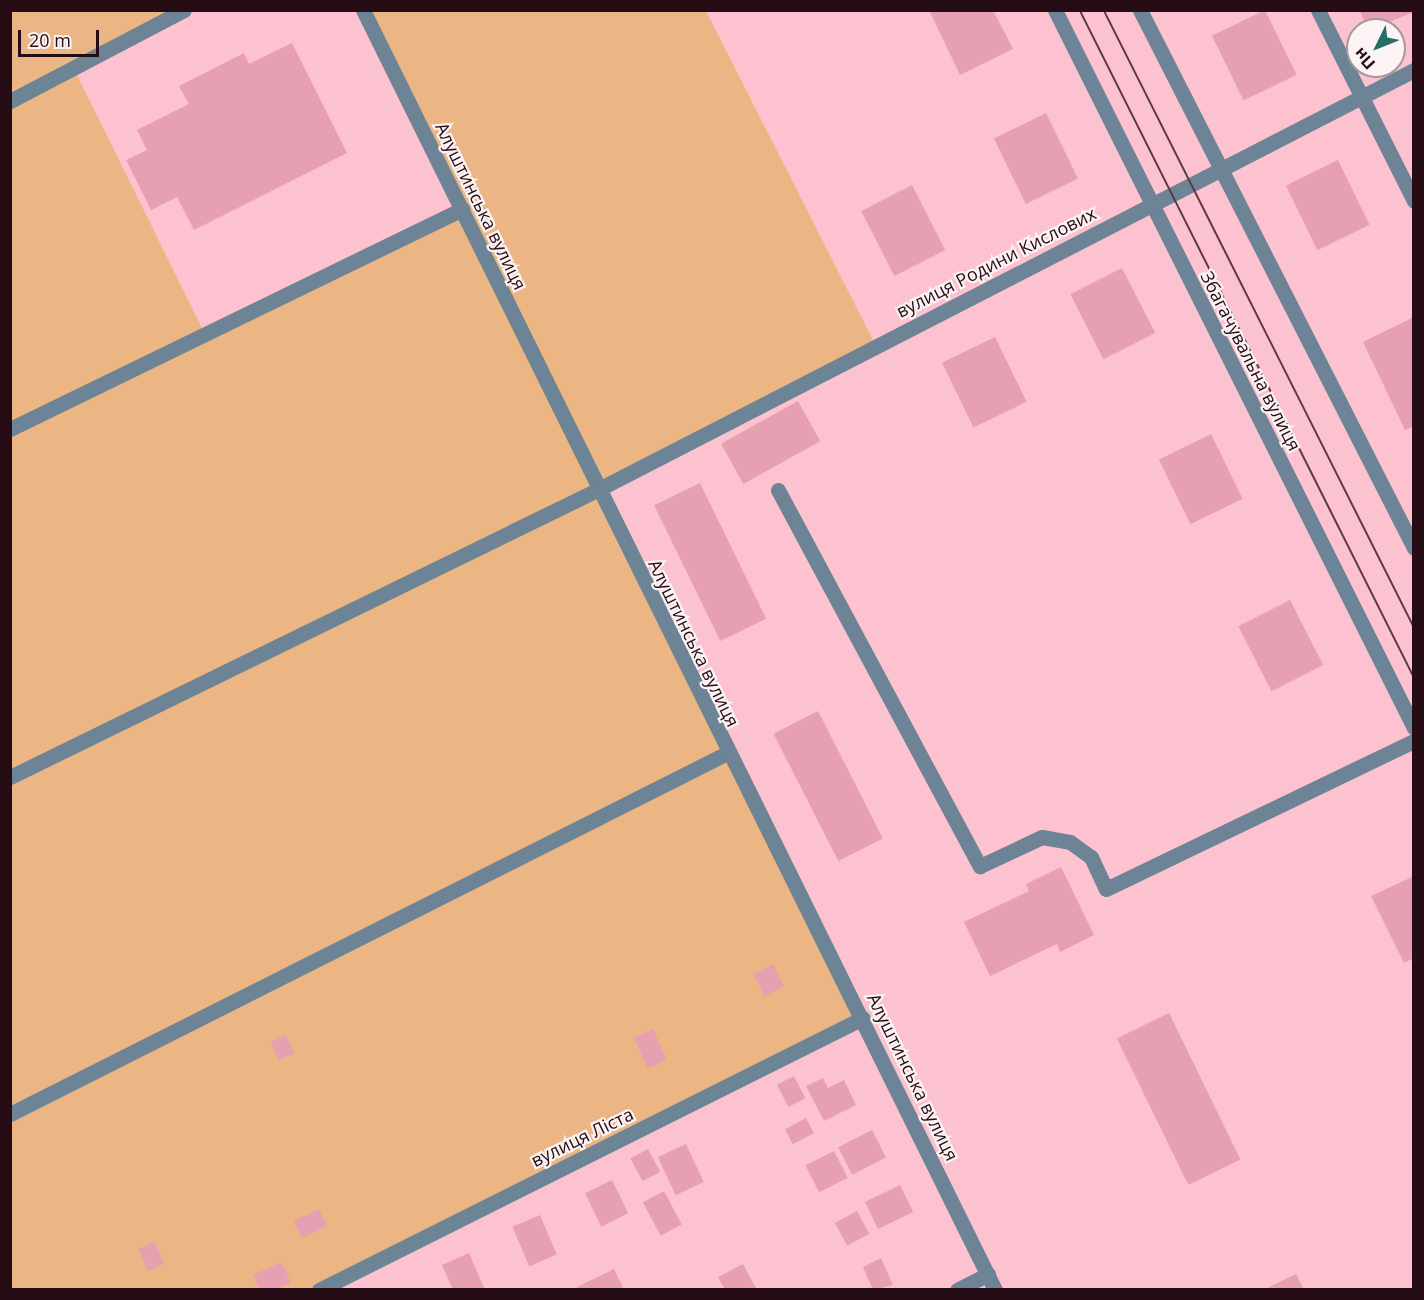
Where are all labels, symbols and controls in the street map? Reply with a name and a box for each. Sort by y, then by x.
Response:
scale bar [21,18,102,56]
north arrow [1346,18,1406,78]
text: 20 m [29,28,71,52]
text: Пн [1349,43,1380,75]
street label: Алуштинська вулиця [431,119,531,293]
street label: вулиця Родини Кислових [892,202,1100,322]
street label: Збагачувальна вулиця [1196,268,1306,454]
street label: Алуштинська вулиця [644,556,744,730]
street label: Алуштинська вулиця [863,990,963,1164]
street label: вулиця Ліста [527,1103,637,1171]

